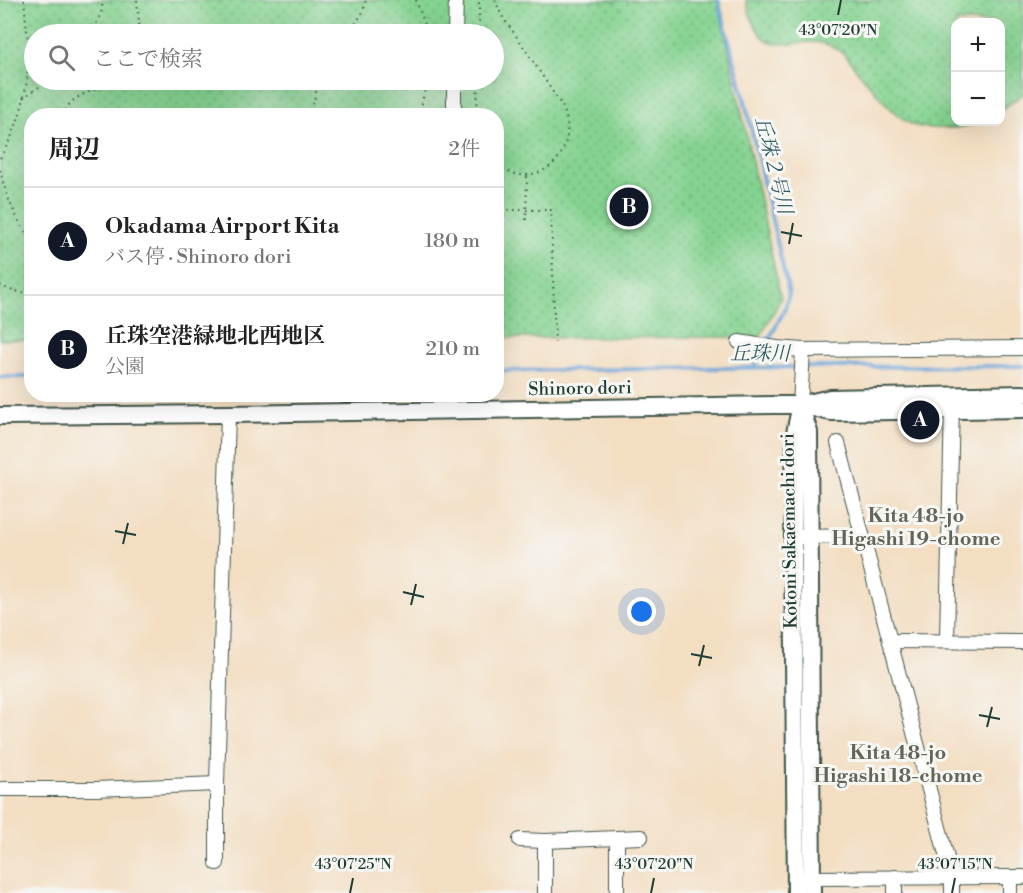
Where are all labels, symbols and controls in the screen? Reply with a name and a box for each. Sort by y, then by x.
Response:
map controls [951,18,1005,126]
button: + [951,18,1005,72]
text: 43°07'20"N [799,21,877,40]
search box [24,24,504,90]
icon: search [45,41,78,74]
text: ここで検索 [93,46,203,73]
button: − [951,72,1005,126]
water label: 丘珠２号川 [748,114,797,219]
text: 周辺 [48,134,100,166]
text: 2件 [449,137,480,162]
pin: B [610,184,648,230]
text: Okadama Airport Kita [105,213,339,240]
text: A [60,229,75,254]
text: 180 m [425,229,480,254]
text: バス停 · Shinoro dori [105,245,292,270]
text: 丘珠空港緑地北西地区 [105,323,325,350]
text: B [60,337,75,362]
text: 210 m [425,337,480,362]
water label: 丘珠川 [730,342,792,367]
text: 公園 [105,355,145,380]
street label: Shinoro dori [528,376,632,401]
pin: A [900,398,940,442]
street label: Kotoni Sakaemachi dori [776,433,803,629]
district label: Kita 48-jo Higashi 19-chome [832,504,1001,552]
your location [627,597,656,626]
district label: Kita 48-jo Higashi 18-chome [813,741,983,789]
text: 43°07'25"N [314,855,392,874]
text: 43°07'20"N [615,855,693,874]
text: 43°07'15"N [917,855,993,874]

